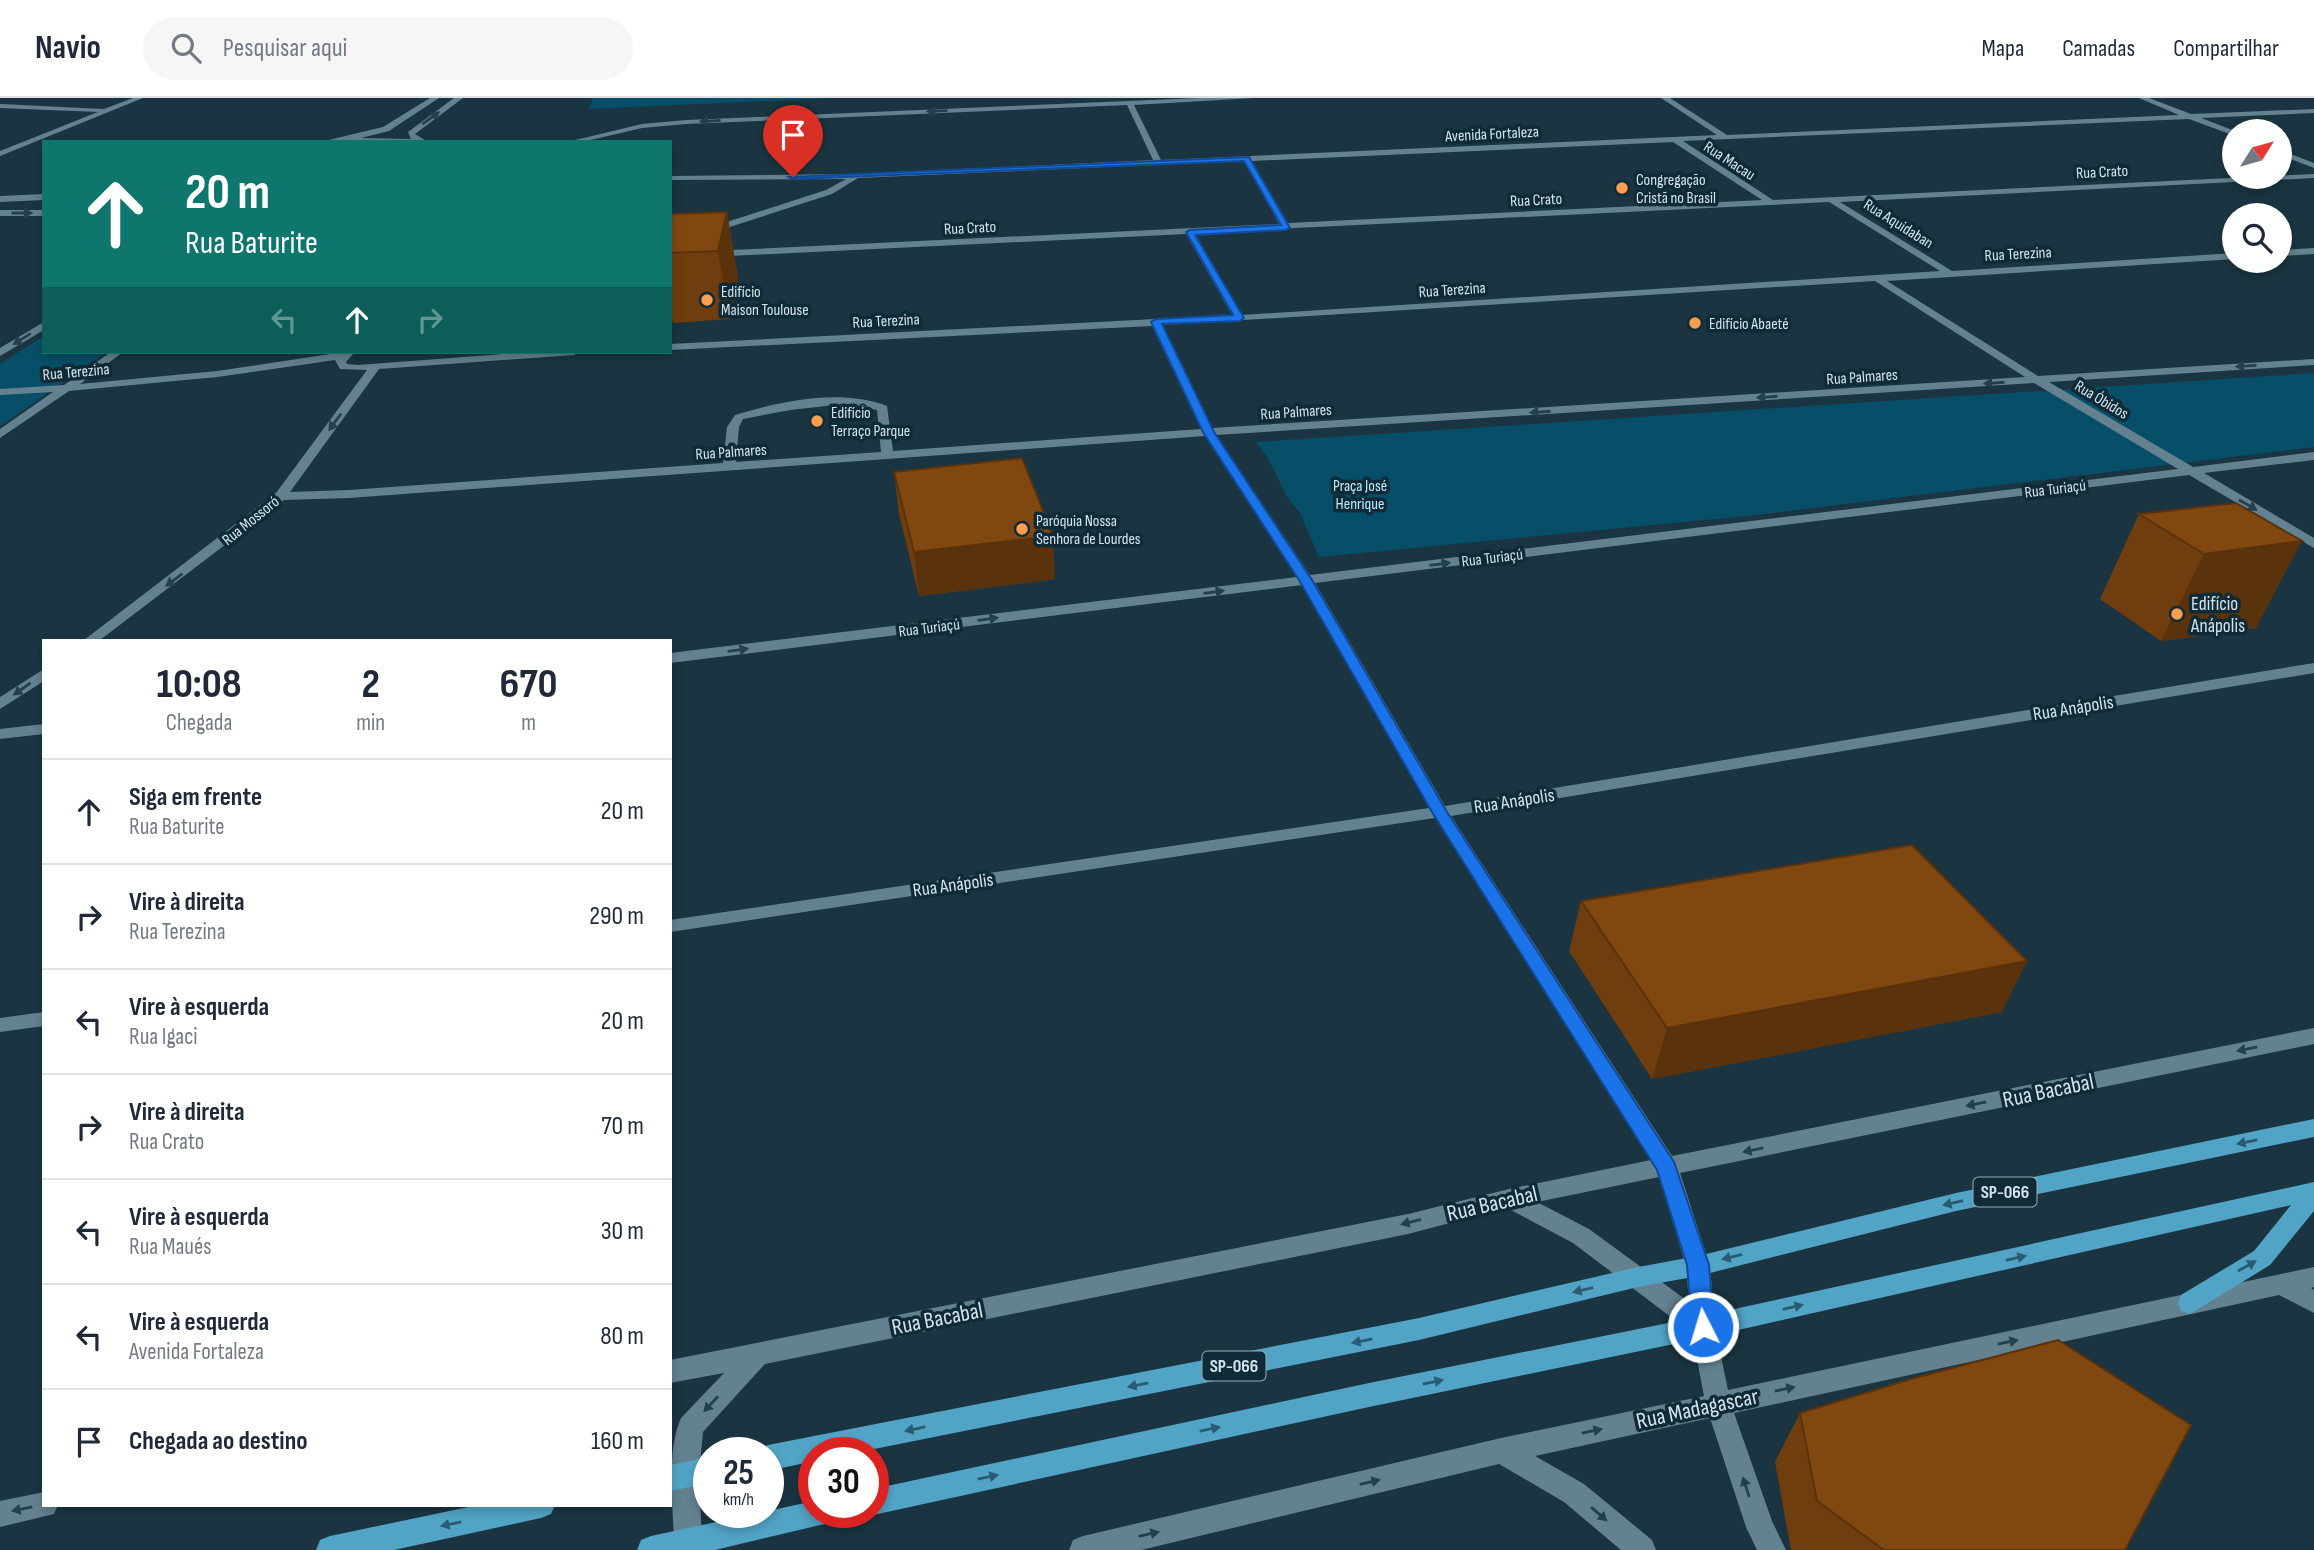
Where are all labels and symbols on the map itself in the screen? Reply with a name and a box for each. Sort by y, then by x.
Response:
pin [763,105,823,177]
one-way arrow [926,105,948,116]
one-way arrow [422,112,440,126]
one-way arrow [699,116,721,127]
north arrow [2222,119,2292,189]
street label: Avenida Fortaleza [1444,123,1539,146]
street label: Rua Macau [1700,138,1758,185]
street label: Rua Crato [2075,162,2129,183]
place label: Congregação Cristã no Brasil [1636,171,1716,208]
marker: Congregação Cristã no Brasil [1614,180,1630,196]
street label: Rua Crato [1509,190,1563,211]
street label: Rua Aquidaban [1860,195,1937,253]
one-way arrow [11,207,33,219]
street label: Rua Crato [943,218,997,239]
street label: Rua Terezina [1984,243,2052,266]
street label: Rua Terezina [1418,279,1486,302]
place label: Edifício Maison Toulouse [721,283,809,320]
marker: Edifício Maison Toulouse [699,292,715,308]
street label: Rua Terezina [852,310,920,333]
marker: Edifício Abaeté [1687,315,1703,331]
place label: Edifício Abaeté [1709,315,1789,334]
one-way arrow [12,333,32,346]
street label: Rua Terezina [42,360,110,385]
one-way arrow [2235,361,2257,372]
street label: Rua Palmares [1826,366,1899,389]
street label: Rua Óbidos [2071,377,2132,424]
one-way arrow [1983,378,2005,389]
one-way arrow [1756,392,1778,403]
street label: Rua Palmares [1260,401,1333,424]
place label: Edifício Terraço Parque [831,404,910,441]
one-way arrow [1529,406,1551,417]
one-way arrow [328,413,342,431]
marker: Edifício Terraço Parque [809,413,825,429]
street label: Rua Palmares [695,441,768,464]
street label: Rua Turiaçú [2023,476,2087,503]
park label: Praça José Henrique [1333,477,1387,514]
street label: Rua Mossoró [219,492,283,550]
one-way arrow [2238,499,2257,512]
place label: Paróquia Nossa Senhora de Lourdes [1036,512,1141,549]
marker: Paróquia Nossa Senhora de Lourdes [1014,521,1030,537]
street label: Rua Turiaçú [1460,545,1524,572]
one-way arrow [1429,558,1451,569]
one-way arrow [165,572,183,586]
one-way arrow [1203,586,1225,597]
place label: Edifício Anápolis [2190,593,2245,638]
marker: Edifício Anápolis [2169,606,2185,622]
one-way arrow [977,614,999,625]
street label: Rua Turiaçú [897,615,961,642]
one-way arrow [727,645,749,656]
one-way arrow [13,682,31,696]
street label: Rua Anápolis [2031,691,2115,726]
street label: Rua Anápolis [1472,784,1556,819]
street label: Rua Anápolis [911,868,995,903]
one-way arrow [2236,1044,2258,1055]
street label: Rua Bacabal [2000,1068,2096,1114]
one-way arrow [1965,1099,1987,1110]
one-way arrow [2236,1137,2258,1148]
one-way arrow [1742,1144,1764,1155]
road number: SP-066 [1974,1177,2036,1206]
street label: Rua Bacabal [1444,1180,1540,1228]
one-way arrow [1941,1197,1963,1208]
one-way arrow [1400,1217,1422,1228]
one-way arrow [1721,1252,1743,1263]
one-way arrow [2005,1252,2027,1263]
one-way arrow [2238,1260,2257,1272]
one-way arrow [1572,1285,1594,1296]
position arrow [1666,1290,1740,1364]
street label: Rua Bacabal [889,1296,985,1342]
one-way arrow [1782,1301,1804,1312]
one-way arrow [1351,1335,1373,1346]
one-way arrow [1997,1337,2019,1348]
road number: SP-066 [1202,1352,1266,1380]
one-way arrow [1422,1376,1444,1387]
one-way arrow [1127,1380,1149,1391]
street label: Rua Madagascar [1634,1382,1761,1436]
one-way arrow [1774,1384,1796,1395]
one-way arrow [704,1395,720,1412]
one-way arrow [904,1424,926,1435]
one-way arrow [1199,1424,1221,1435]
one-way arrow [1581,1425,1603,1436]
speed limit sign: 30 [798,1437,889,1528]
one-way arrow [977,1472,999,1483]
one-way arrow [1359,1476,1381,1487]
one-way arrow [1740,1476,1751,1497]
one-way arrow [11,1504,33,1515]
one-way arrow [1590,1506,1608,1522]
one-way arrow [440,1519,462,1530]
one-way arrow [1138,1528,1160,1539]

